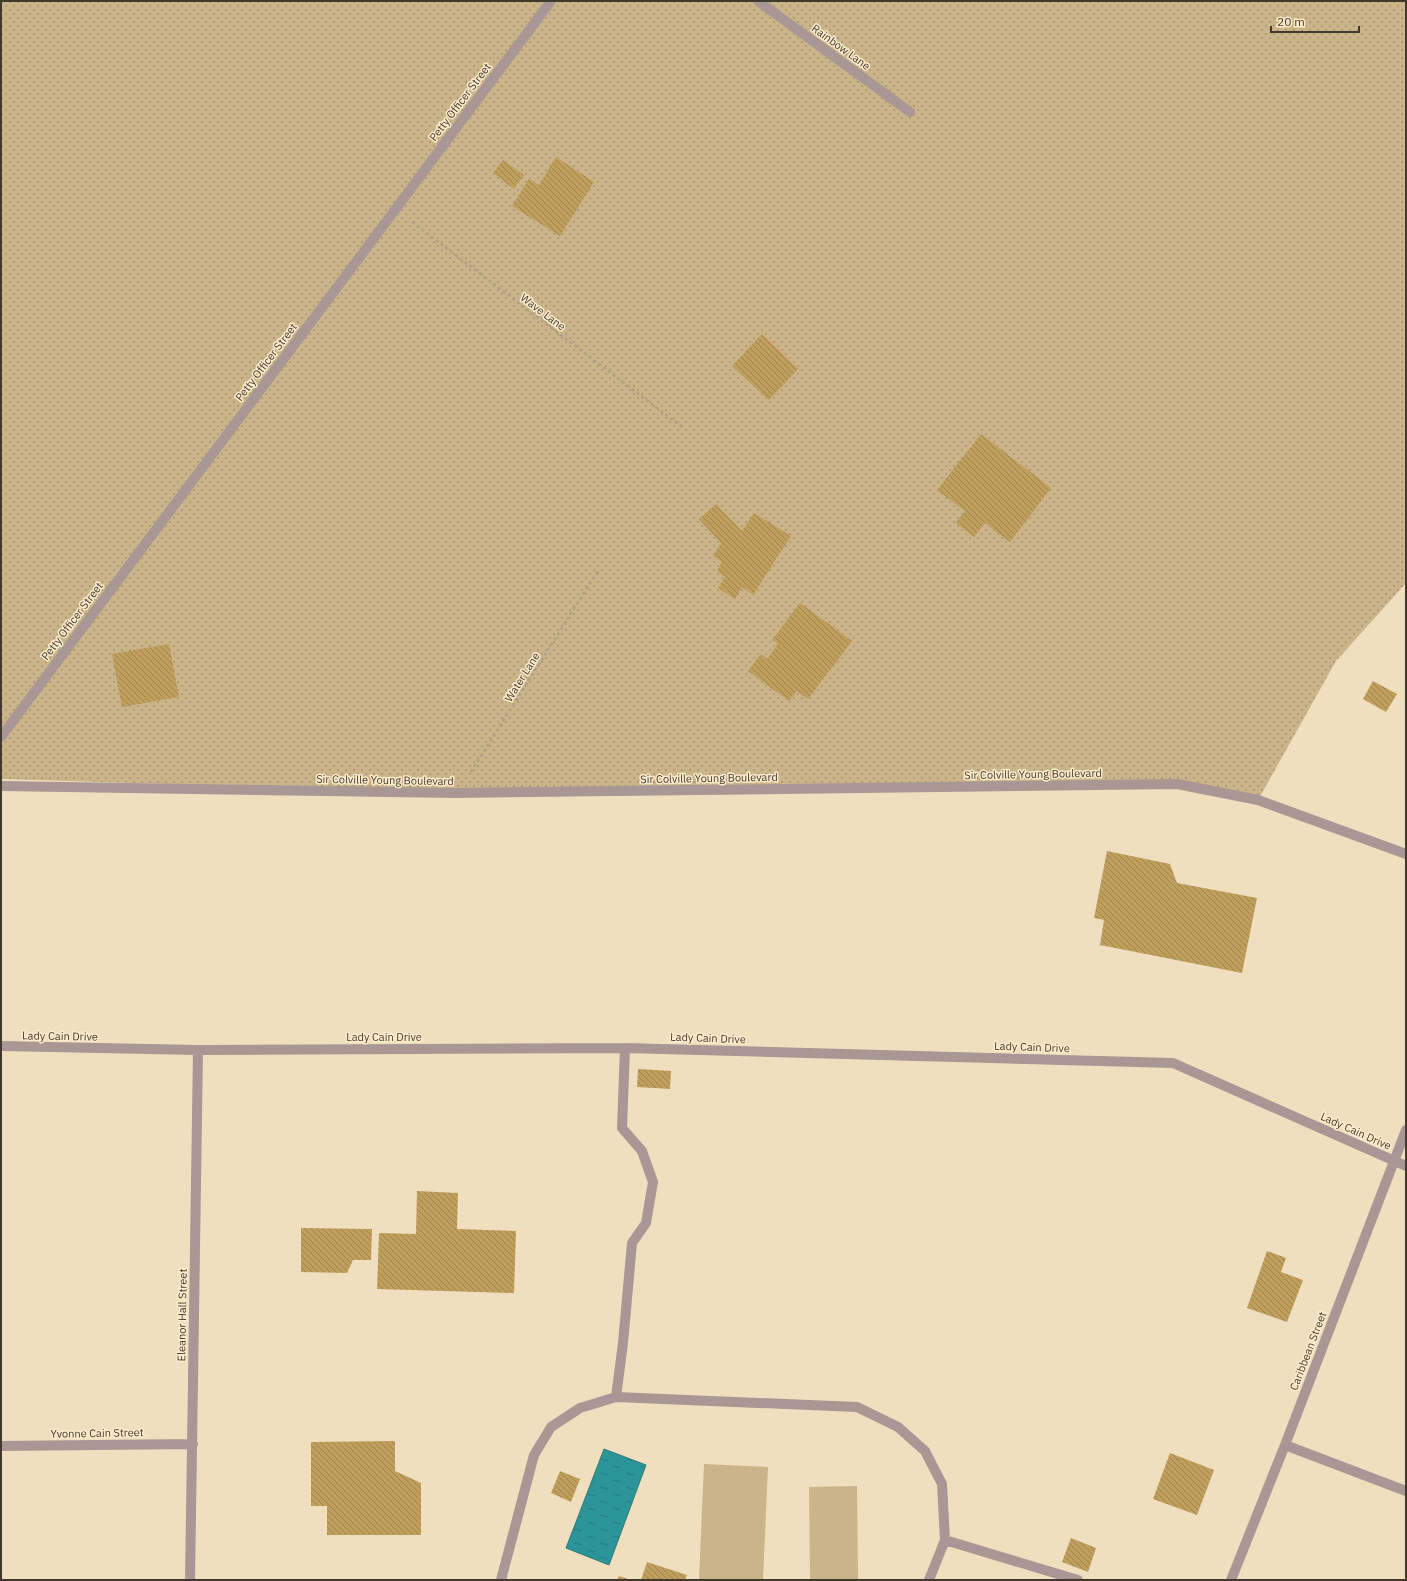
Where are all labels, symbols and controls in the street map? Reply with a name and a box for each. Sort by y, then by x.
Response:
scale bar [1271,8,1359,34]
text: 20 m [1277,14,1305,29]
street label: Rainbow Lane [809,21,873,73]
street label: Petty Officer Street [426,60,494,144]
street label: Wave Lane [518,290,568,334]
street label: Petty Officer Street [232,320,300,404]
street label: Petty Officer Street [38,579,106,663]
street label: Water Lane [501,650,543,704]
street label: Sir Colville Young Boulevard [964,766,1102,782]
street label: Sir Colville Young Boulevard [640,770,778,786]
street label: Sir Colville Young Boulevard [316,772,454,788]
street label: Lady Cain Drive [22,1028,98,1044]
street label: Lady Cain Drive [346,1030,422,1044]
street label: Lady Cain Drive [670,1030,746,1046]
street label: Lady Cain Drive [994,1039,1070,1055]
street label: Lady Cain Drive [1319,1109,1393,1153]
street label: Eleanor Hall Street [174,1268,190,1361]
street label: Caribbean Street [1287,1310,1329,1392]
street label: Yvonne Cain Street [50,1425,144,1441]

